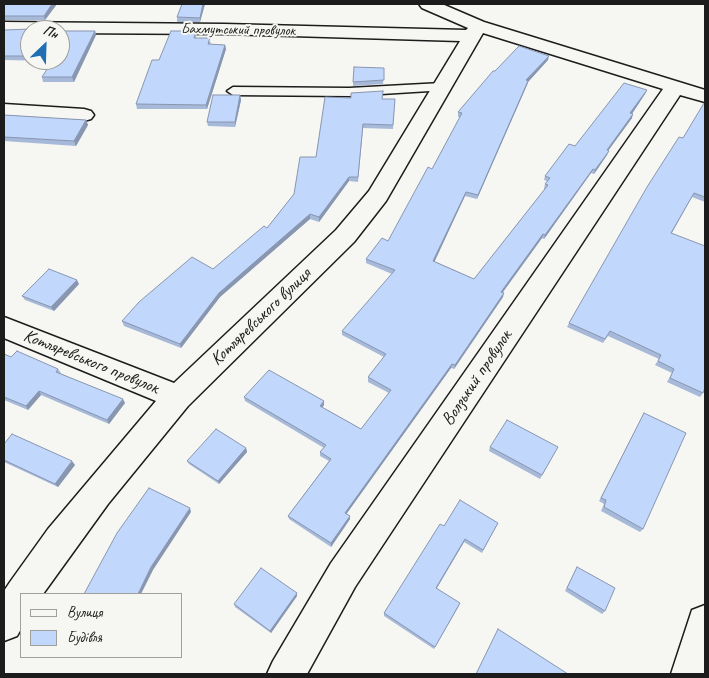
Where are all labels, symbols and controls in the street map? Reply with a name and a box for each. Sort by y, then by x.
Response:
north arrow [20,20,70,70]
street label: Бахмутський провулок [181,20,295,40]
text: Пн [41,21,61,42]
street label: Котляревського вулиця [206,264,316,370]
street label: Котляревського провулок [20,325,162,399]
street label: Волзький провулок [437,326,517,430]
legend [20,593,182,658]
text: Вулиця [67,603,103,622]
text: Будівля [67,628,102,647]

